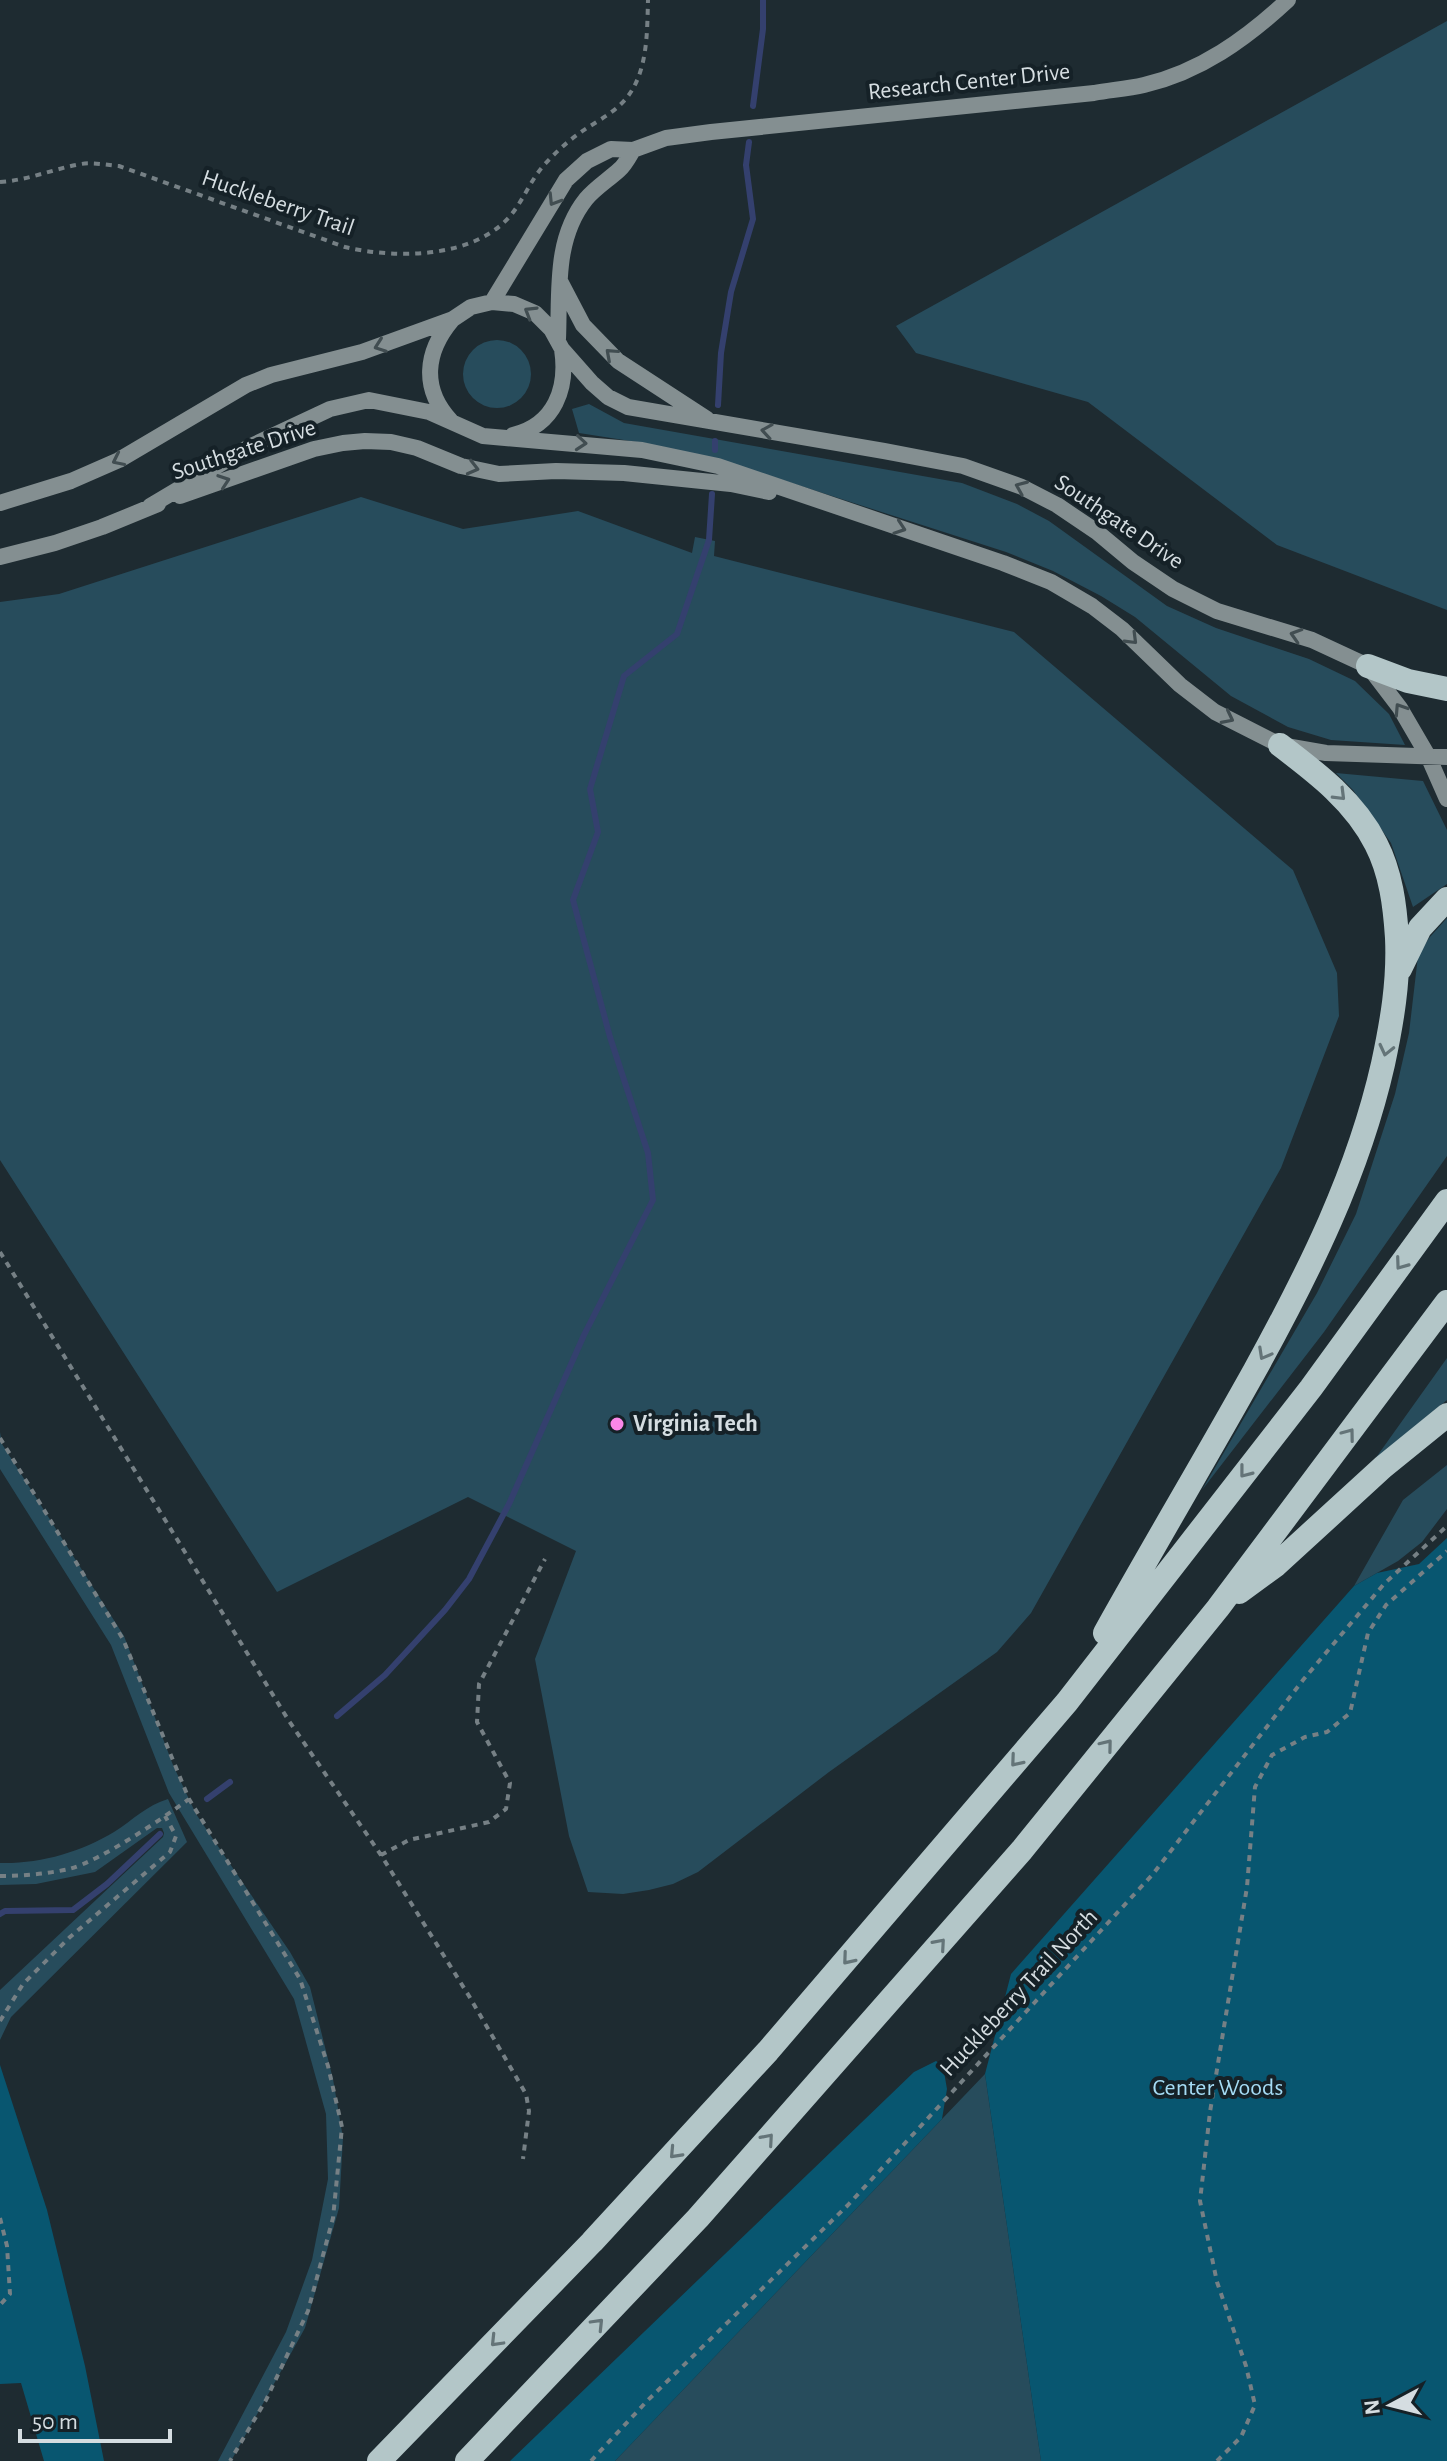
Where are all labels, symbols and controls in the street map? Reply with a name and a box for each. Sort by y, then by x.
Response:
street label: Research Center Drive [867,59,1071,105]
street label: Huckleberry Trail [199,166,357,240]
one-way arrow [548,191,564,206]
one-way arrow [524,307,539,322]
one-way arrow [373,336,387,352]
one-way arrow [606,350,621,364]
street label: Southgate Drive [169,415,319,485]
one-way arrow [761,424,774,441]
one-way arrow [575,435,588,452]
one-way arrow [111,450,126,466]
one-way arrow [466,459,479,476]
street label: Southgate Drive [1050,470,1188,574]
one-way arrow [216,474,230,490]
one-way arrow [1014,480,1028,497]
one-way arrow [892,518,906,534]
one-way arrow [1290,628,1304,644]
one-way arrow [1123,630,1137,644]
one-way arrow [1394,704,1409,718]
one-way arrow [1220,709,1235,724]
one-way arrow [1330,786,1345,801]
one-way arrow [1378,1042,1395,1056]
one-way arrow [1396,1256,1411,1270]
one-way arrow [1258,1346,1273,1360]
place label: Virginia Tech [633,1412,758,1436]
marker: Virginia Tech [608,1415,626,1433]
one-way arrow [1339,1428,1353,1442]
one-way arrow [1240,1463,1255,1478]
one-way arrow [1097,1740,1112,1754]
one-way arrow [1011,1752,1026,1766]
street label: Huckleberry Trail North [936,1905,1102,2081]
one-way arrow [930,1938,944,1953]
one-way arrow [843,1949,857,1964]
park label: Center Woods [1153,2076,1283,2100]
one-way arrow [758,2133,773,2148]
one-way arrow [670,2143,684,2158]
one-way arrow [589,2319,604,2333]
one-way arrow [490,2332,505,2346]
north arrow [1351,2365,1431,2445]
scale bar [20,2393,170,2443]
text: N [1360,2398,1384,2416]
text: 50 m [32,2410,78,2434]

